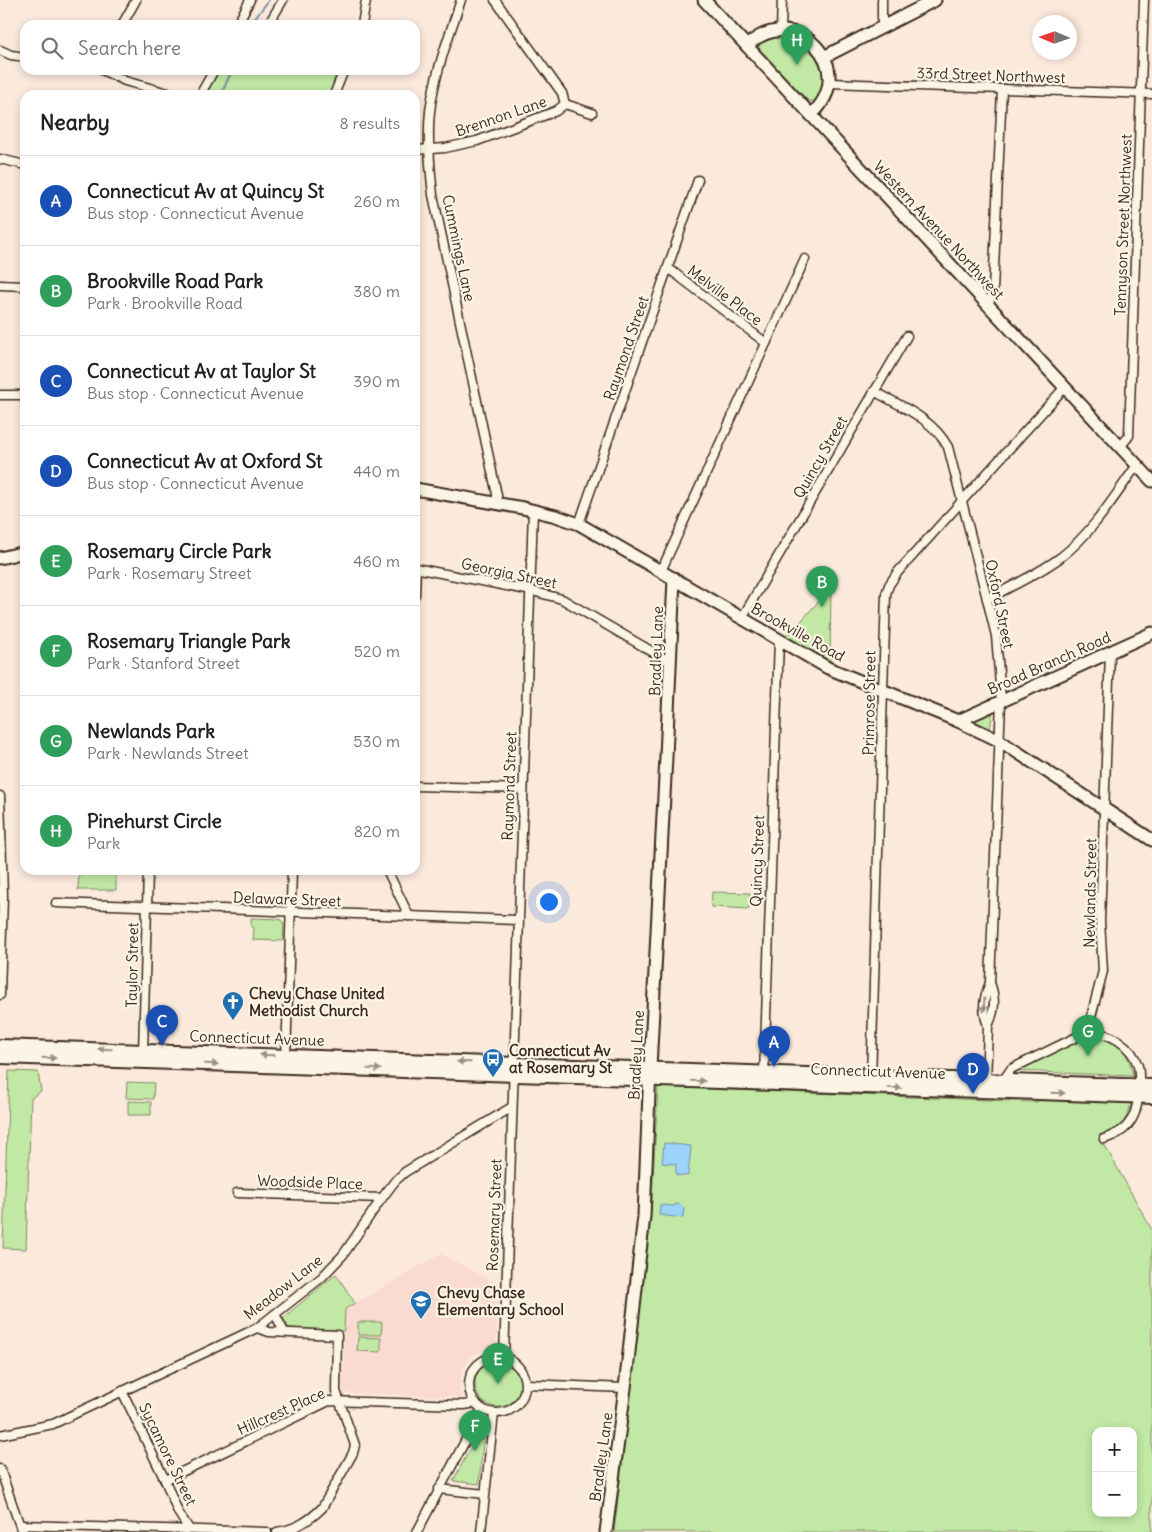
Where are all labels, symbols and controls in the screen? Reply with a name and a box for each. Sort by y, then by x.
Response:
north arrow [1032,15,1077,60]
search box [20,20,420,75]
pin: H [781,24,813,65]
icon: search [38,34,66,62]
text: Search here [78,36,181,60]
street label: 33rd Street Northwest [916,63,1066,87]
street label: Brennon Lane [453,92,549,140]
text: Nearby [40,109,110,136]
text: 8 results [339,113,400,133]
street label: Tennyson Street Northwest [1110,134,1136,316]
street label: Western Avenue Northwest [870,156,1008,304]
text: Connecticut Av at Quincy St [87,179,324,203]
text: A [51,191,61,211]
text: 260 m [354,191,400,211]
street label: Cummings Lane [438,193,480,303]
text: Bus stop · Connecticut Avenue [87,203,304,223]
street label: Melville Place [684,261,766,329]
text: Brookville Road Park [87,269,263,293]
text: B [51,281,61,301]
text: 380 m [353,281,400,301]
text: Park · Brookville Road [87,293,243,313]
street label: Raymond Street [599,293,653,403]
text: Connecticut Av at Taylor St [87,359,316,383]
text: C [51,371,61,391]
text: 390 m [353,371,400,391]
text: Bus stop · Connecticut Avenue [87,383,304,403]
street label: Quincy Street [789,412,851,502]
text: Connecticut Av at Oxford St [87,449,322,473]
text: D [50,461,62,481]
text: 440 m [353,461,400,481]
text: Bus stop · Connecticut Avenue [87,473,304,493]
text: Rosemary Circle Park [87,539,271,563]
text: E [51,551,61,571]
text: 460 m [353,551,400,571]
street label: Georgia Street [459,554,559,592]
street label: Oxford Street [981,558,1019,650]
text: Park · Rosemary Street [87,563,251,583]
pin: B [806,566,838,607]
street label: Brookville Road [748,598,848,666]
street label: Bradley Lane [645,606,667,696]
street label: Broad Branch Road [984,627,1114,699]
text: Rosemary Triangle Park [87,629,290,653]
text: F [51,641,61,661]
text: 520 m [354,641,400,661]
street label: Primrose Street [859,651,879,755]
text: Park · Stanford Street [87,653,240,673]
text: Newlands Park [87,719,215,743]
text: G [50,731,62,751]
text: 530 m [353,731,400,751]
street label: Raymond Street [498,731,520,841]
text: Park · Newlands Street [87,743,249,763]
text: Pinehurst Circle [87,809,222,833]
street label: Quincy Street [746,815,768,907]
text: H [50,821,62,841]
text: 820 m [354,821,400,841]
text: Park [87,833,120,853]
street label: Newlands Street [1080,838,1100,948]
street label: Delaware Street [233,888,341,910]
your location [536,889,562,915]
street label: Taylor Street [122,922,142,1008]
place label: Chevy Chase United Methodist Church [249,984,385,1020]
church icon: Chevy Chase United Methodist Church [221,990,245,1021]
one-way arrow [980,997,988,1013]
pin: C [146,1005,178,1046]
street label: Bradley Lane [624,1010,648,1100]
pin: G [1072,1015,1104,1056]
street label: Connecticut Avenue [189,1026,325,1050]
pin: A [758,1026,790,1067]
place label: Connecticut Av at Rosemary St [509,1041,613,1078]
one-way arrow [96,1045,112,1053]
bus stop icon: Connecticut Av at Rosemary St [481,1047,505,1078]
one-way arrow [259,1051,275,1059]
pin: D [957,1053,989,1094]
one-way arrow [41,1055,57,1063]
one-way arrow [456,1057,472,1065]
street label: Connecticut Avenue [810,1059,946,1083]
one-way arrow [203,1060,219,1068]
one-way arrow [366,1066,382,1074]
one-way arrow [690,1077,706,1085]
one-way arrow [887,1084,903,1092]
one-way arrow [1050,1089,1066,1097]
street label: Rosemary Street [483,1158,505,1272]
street label: Woodside Place [257,1171,363,1193]
street label: Meadow Lane [240,1250,326,1324]
place label: Chevy Chase Elementary School [437,1283,564,1320]
school or university icon: Chevy Chase Elementary School [409,1289,433,1320]
pin: E [482,1343,514,1384]
street label: Hillcrest Place [234,1383,328,1439]
street label: Sycamore Street [135,1400,201,1508]
pin: F [459,1410,491,1451]
street label: Bradley Lane [585,1411,617,1503]
map controls [1092,1427,1137,1517]
button: + [1092,1427,1137,1472]
button: − [1092,1472,1137,1517]

